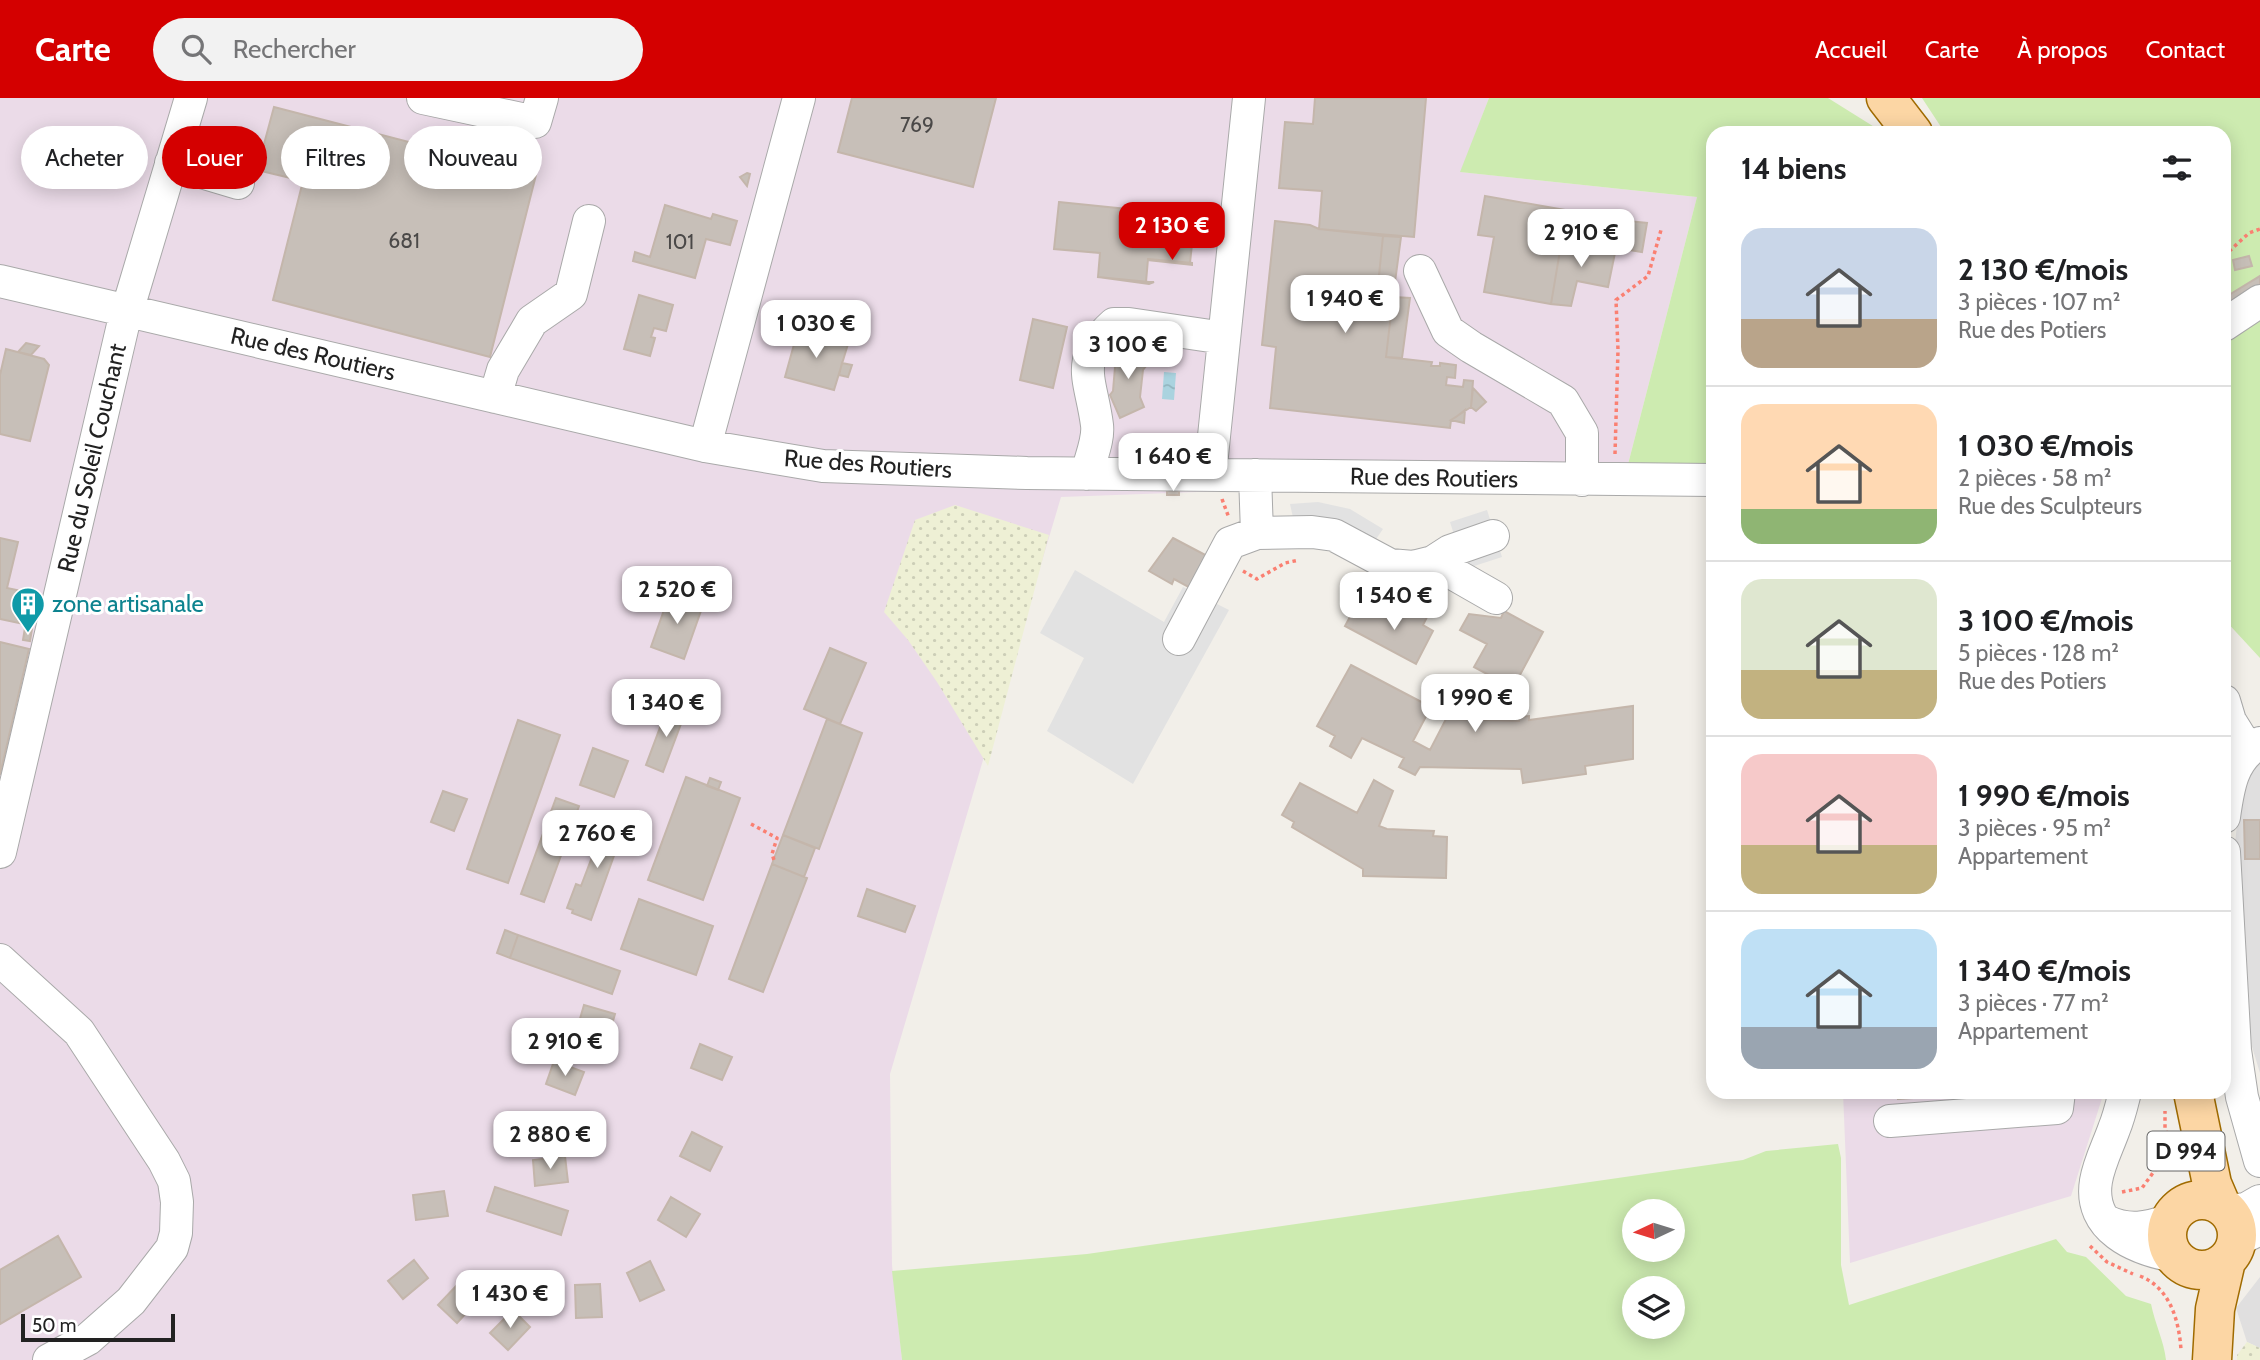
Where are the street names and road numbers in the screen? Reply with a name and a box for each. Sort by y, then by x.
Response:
street label: Rue des Routiers [228,320,398,387]
street label: Rue du Soleil Couchant [51,341,132,575]
street label: Rue des Routiers [783,443,953,484]
street label: Rue des Routiers [1350,462,1518,493]
road number: D 994 [2148,1132,2224,1170]

